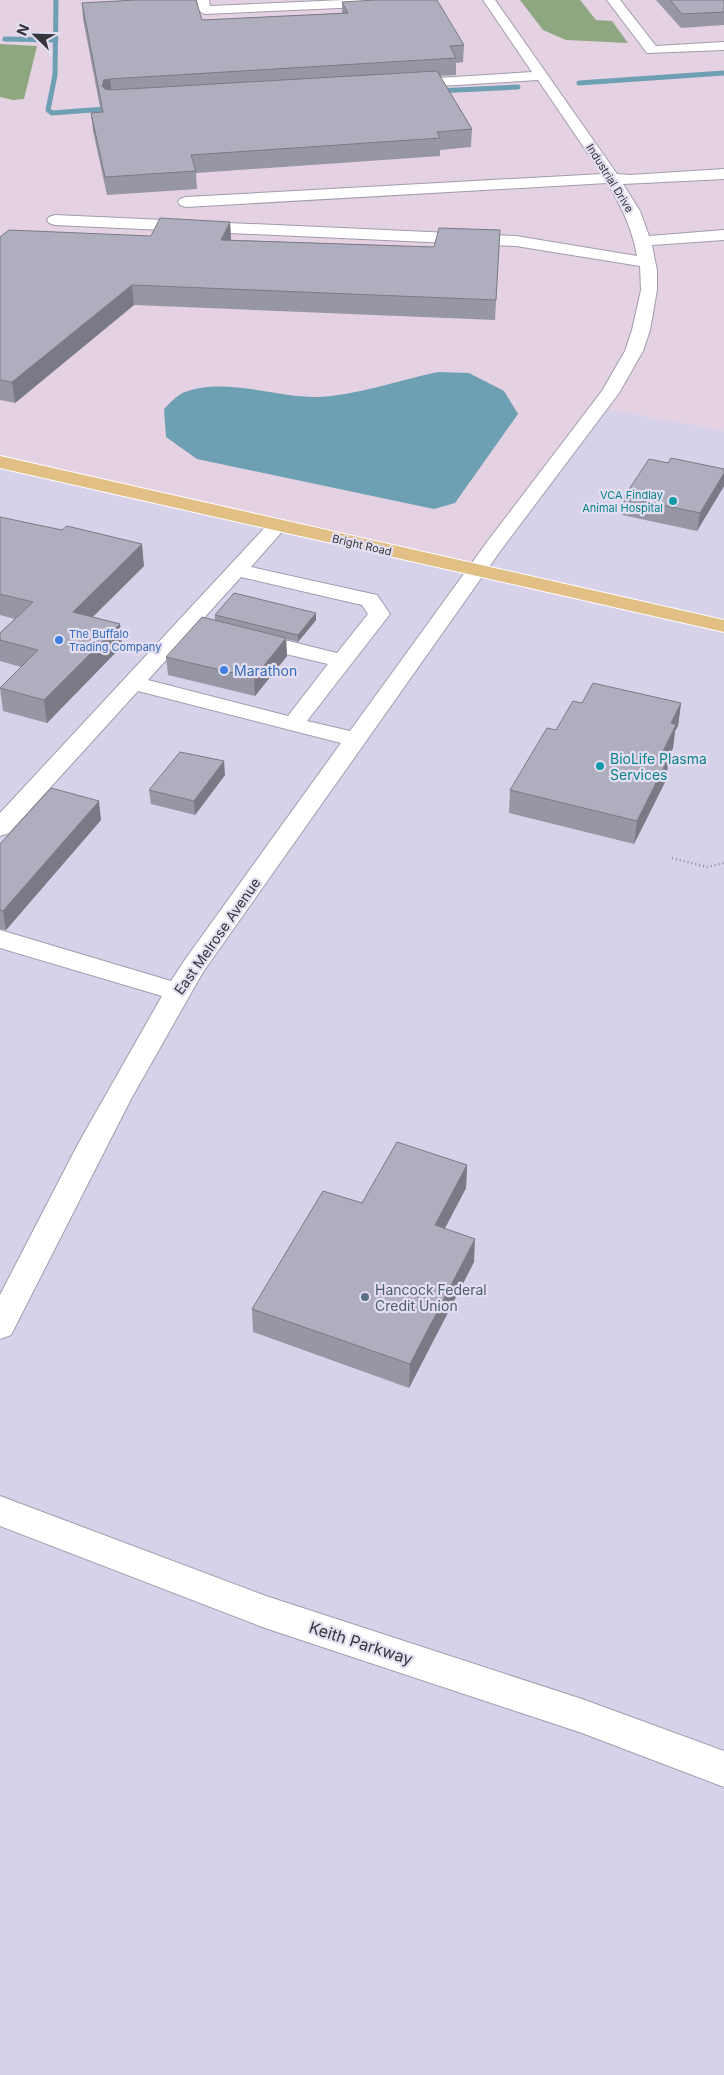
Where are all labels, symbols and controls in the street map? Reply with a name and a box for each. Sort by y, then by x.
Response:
north arrow [10,10,60,60]
text: N [13,21,32,38]
street label: Industrial Drive [583,141,637,215]
place label: VCA Findlay Animal Hospital [582,488,663,515]
marker: VCA Findlay Animal Hospital [667,495,679,507]
street label: Bright Road [331,531,393,559]
place label: The Buffalo Trading Company [69,627,161,654]
marker: The Buffalo Trading Company [53,634,65,646]
place label: Marathon [234,662,297,679]
marker: Marathon [218,664,230,676]
place label: BioLife Plasma Services [610,750,707,783]
marker: BioLife Plasma Services [594,760,606,772]
street label: East Melrose Avenue [170,874,264,998]
place label: Hancock Federal Credit Union [375,1281,487,1314]
marker: Hancock Federal Credit Union [359,1291,371,1303]
street label: Keith Parkway [307,1617,415,1669]

